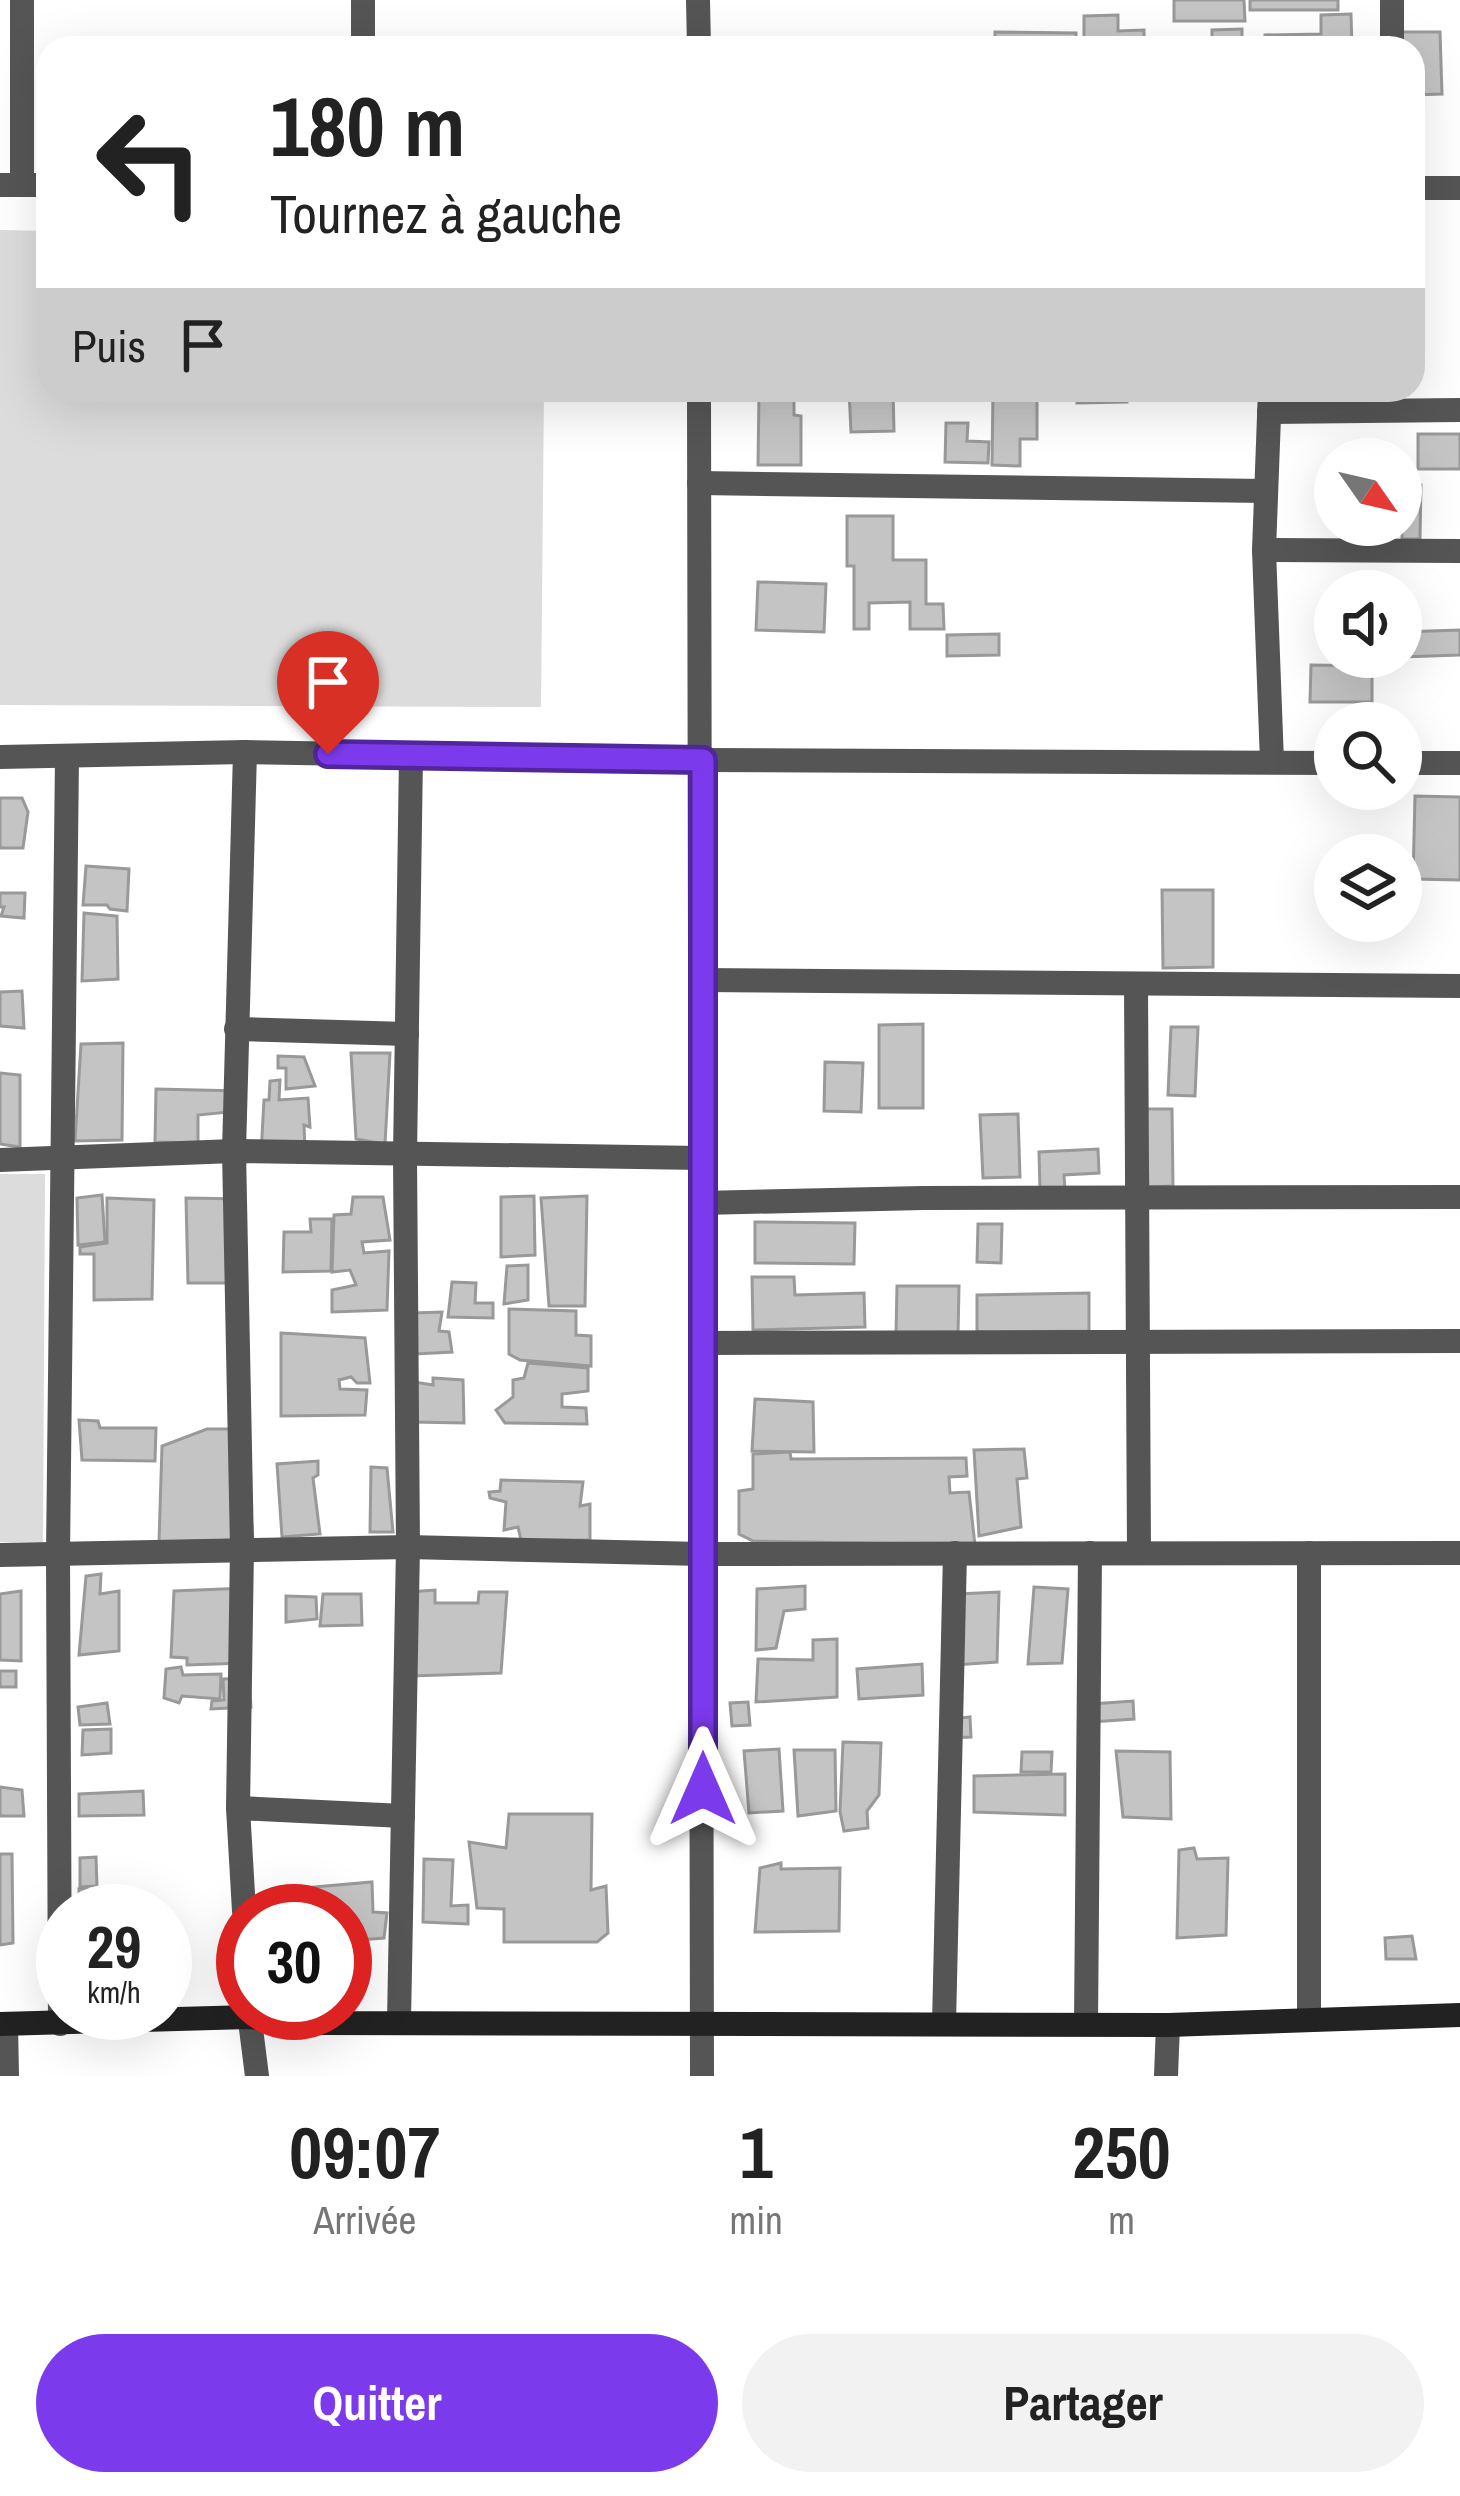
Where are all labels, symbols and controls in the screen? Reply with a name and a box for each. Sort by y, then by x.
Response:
text: 180 m [270,69,465,182]
icon: left [72,84,228,240]
text: Tournez à gauche [270,177,622,250]
icon: arrive [170,312,236,378]
text: Puis [72,315,146,376]
north arrow [1314,438,1422,546]
map controls [1314,438,1422,942]
button: sound [1314,570,1422,678]
pin [277,631,379,754]
icon: arrive [295,649,361,715]
button: search [1314,702,1422,810]
button: layers [1314,834,1422,942]
position arrow [640,1726,766,1852]
speed limit sign: 30 [216,1884,372,2040]
text: 29 [87,1906,141,1987]
text: km/h [87,1972,141,2012]
text: 09:07 [289,2103,440,2200]
text: 1 [740,2103,773,2200]
text: 250 [1072,2103,1171,2200]
text: Arrivée [313,2194,416,2246]
text: min [730,2194,783,2246]
text: m [1108,2194,1135,2246]
button: Quitter [36,2334,718,2472]
button: Partager [742,2334,1424,2472]

